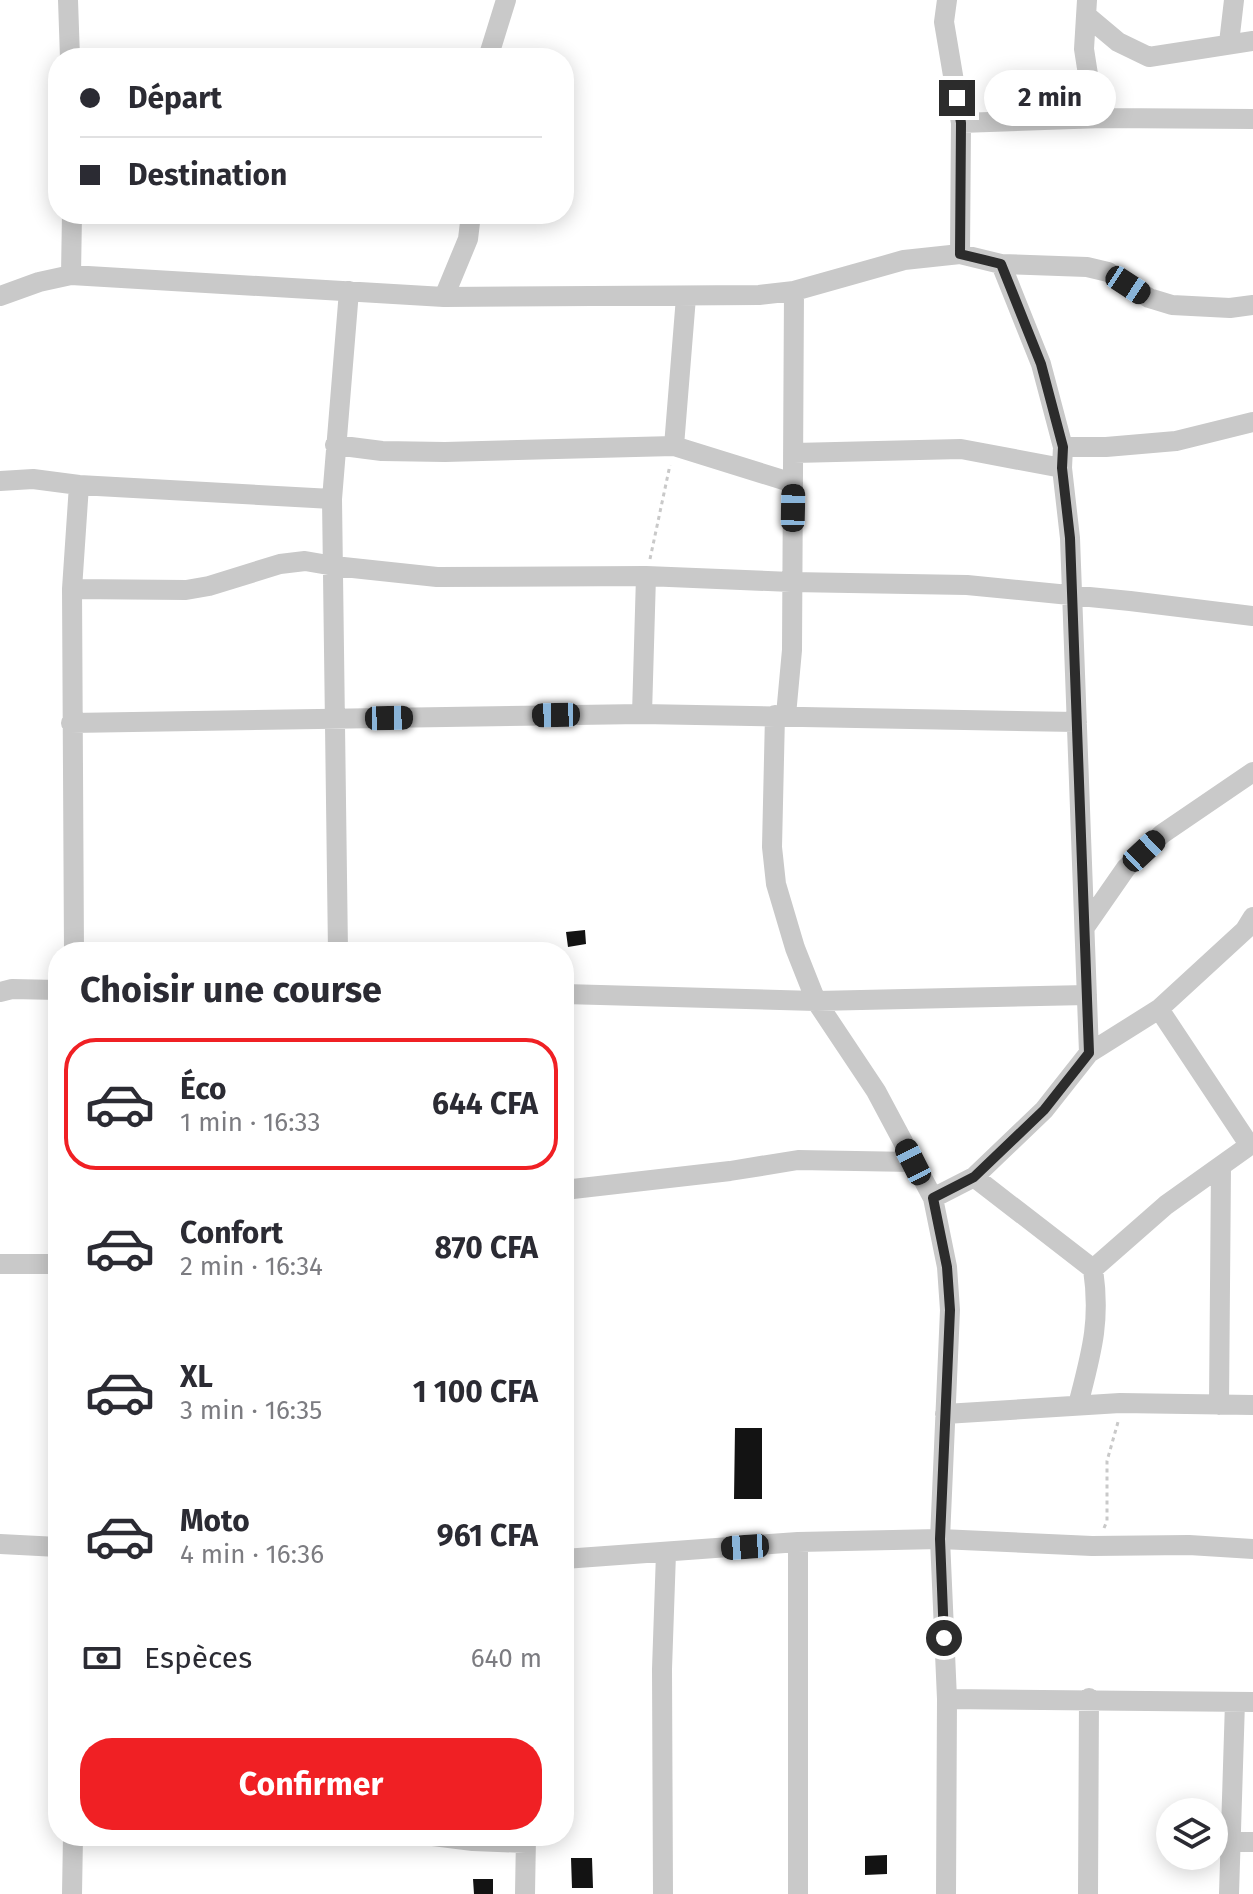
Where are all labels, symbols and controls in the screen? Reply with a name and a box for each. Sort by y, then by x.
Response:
callout: 2 min [985,70,1117,126]
text: Départ [128,80,222,116]
route end [939,80,975,116]
text: 2 min [1018,82,1082,113]
text: Destination [128,157,287,193]
car [1101,262,1155,308]
car [781,484,805,532]
car [532,703,580,727]
car [365,706,413,730]
car [1118,826,1170,876]
text: Choisir une course [80,968,382,1012]
icon: car [84,1068,156,1140]
text: Éco [180,1071,226,1107]
text: 644 CFA [432,1086,538,1122]
text: 1 min · 16:33 [180,1107,321,1138]
car [891,1135,935,1189]
icon: car [84,1212,156,1284]
text: Confort [180,1215,283,1251]
text: 870 CFA [435,1230,538,1266]
text: 2 min · 16:34 [180,1251,323,1282]
icon: car [84,1356,156,1428]
text: XL [180,1359,213,1395]
text: 1 100 CFA [413,1374,538,1410]
text: 3 min · 16:35 [180,1395,322,1426]
icon: car [84,1500,156,1572]
text: Moto [180,1503,250,1539]
text: 961 CFA [437,1518,538,1554]
car [720,1533,770,1561]
text: 4 min · 16:36 [180,1539,324,1570]
route start [926,1620,962,1656]
icon: cash [80,1636,124,1680]
text: Espèces [144,1640,252,1676]
text: 640 m [471,1643,542,1674]
button: Confirmer [80,1738,542,1830]
map controls [1156,1798,1228,1870]
button: layers [1156,1798,1228,1870]

